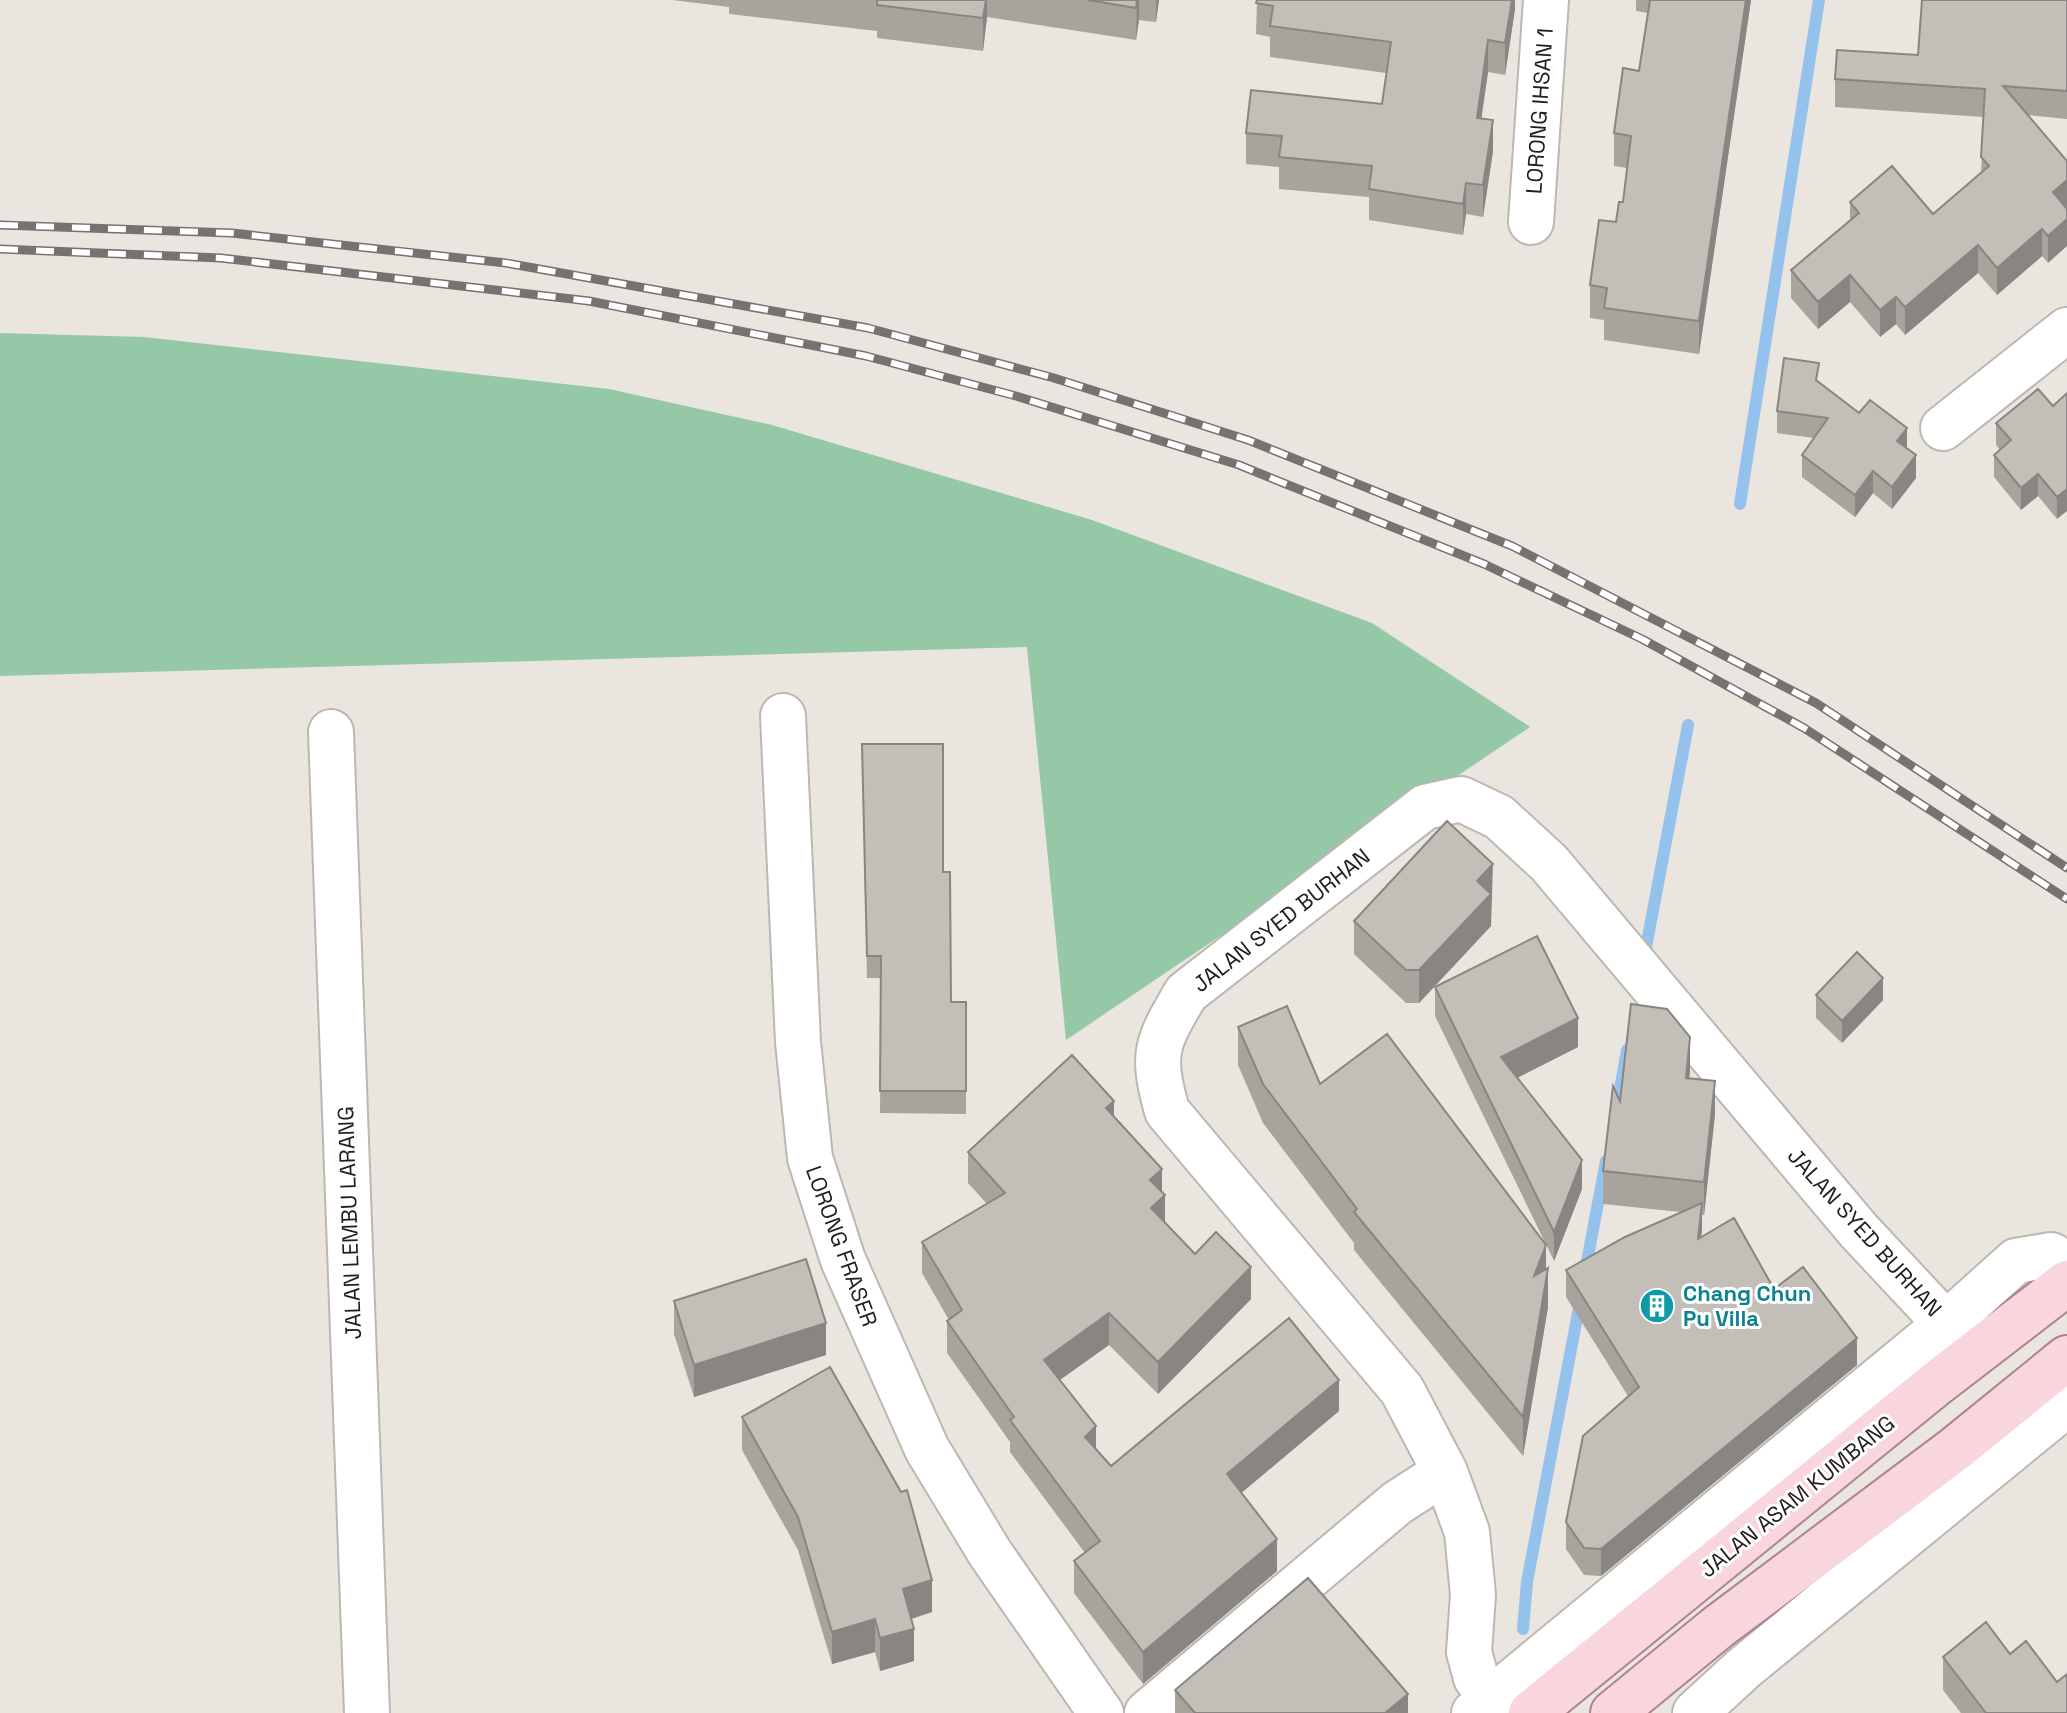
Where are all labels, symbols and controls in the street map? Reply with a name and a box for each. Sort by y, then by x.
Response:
street label: LORONG IHSAN 1 [1519,27,1559,195]
street label: JALAN SYED BURHAN [1187,842,1375,998]
street label: JALAN LEMBU LARANG [331,1106,367,1340]
street label: JALAN SYED BURHAN [1782,1142,1948,1322]
street label: LORONG FRASER [800,1162,884,1330]
place label: Chang Chun Pu Villa [1683,1279,1811,1332]
building icon: Chang Chun Pu Villa [1638,1287,1676,1325]
street label: JALAN ASAM KUMBANG [1694,1409,1900,1583]

